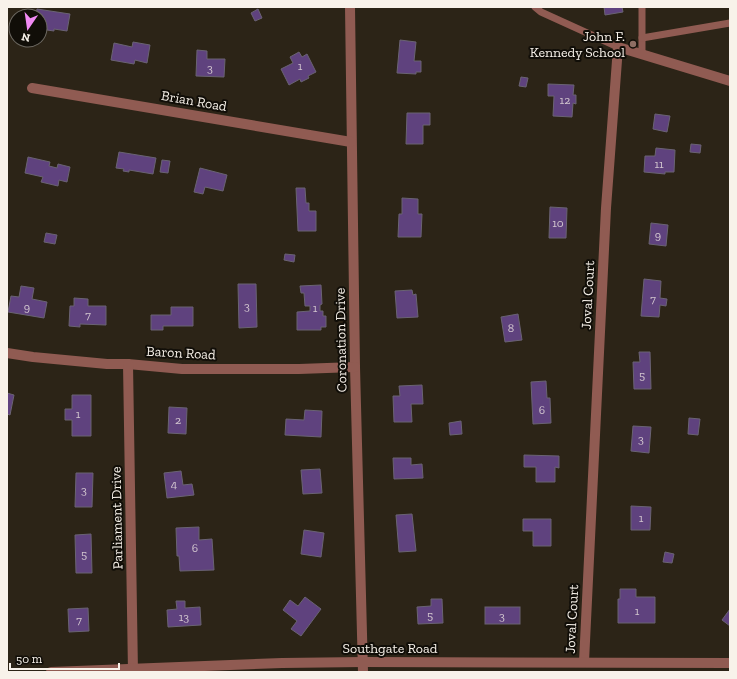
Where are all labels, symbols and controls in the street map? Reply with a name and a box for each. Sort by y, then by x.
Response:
north arrow [8,8,48,48]
place label: John F. Kennedy School [530,28,625,61]
text: N [20,30,31,45]
marker: John F. Kennedy School [628,39,638,49]
house number: 1 [298,59,303,73]
house number: 3 [207,61,213,75]
street label: Brian Road [160,87,228,115]
house number: 12 [560,93,570,107]
house number: 11 [654,157,664,171]
house number: 10 [552,216,564,230]
house number: 9 [655,228,661,242]
street label: Joval Court [578,259,598,330]
street label: Coronation Drive [332,287,350,392]
house number: 7 [650,292,656,306]
house number: 3 [244,299,250,313]
house number: 9 [24,300,30,314]
house number: 1 [313,301,318,315]
house number: 7 [85,308,91,322]
house number: 8 [508,321,514,335]
street label: Baron Road [146,343,216,363]
house number: 5 [639,368,645,382]
house number: 6 [539,403,545,417]
house number: 1 [76,407,81,421]
house number: 2 [175,413,181,427]
house number: 3 [638,432,644,446]
street label: Parliament Drive [108,466,126,570]
house number: 4 [171,477,178,491]
house number: 3 [81,483,87,497]
house number: 1 [639,511,644,525]
house number: 6 [192,541,198,555]
house number: 5 [81,547,87,561]
street label: Joval Court [562,583,582,654]
house number: 1 [635,604,640,618]
house number: 5 [427,608,433,622]
house number: 3 [499,609,505,623]
house number: 13 [179,610,189,624]
house number: 7 [76,613,82,627]
street label: Southgate Road [342,640,438,657]
scale bar [10,645,119,671]
text: 50 m [16,652,43,666]

